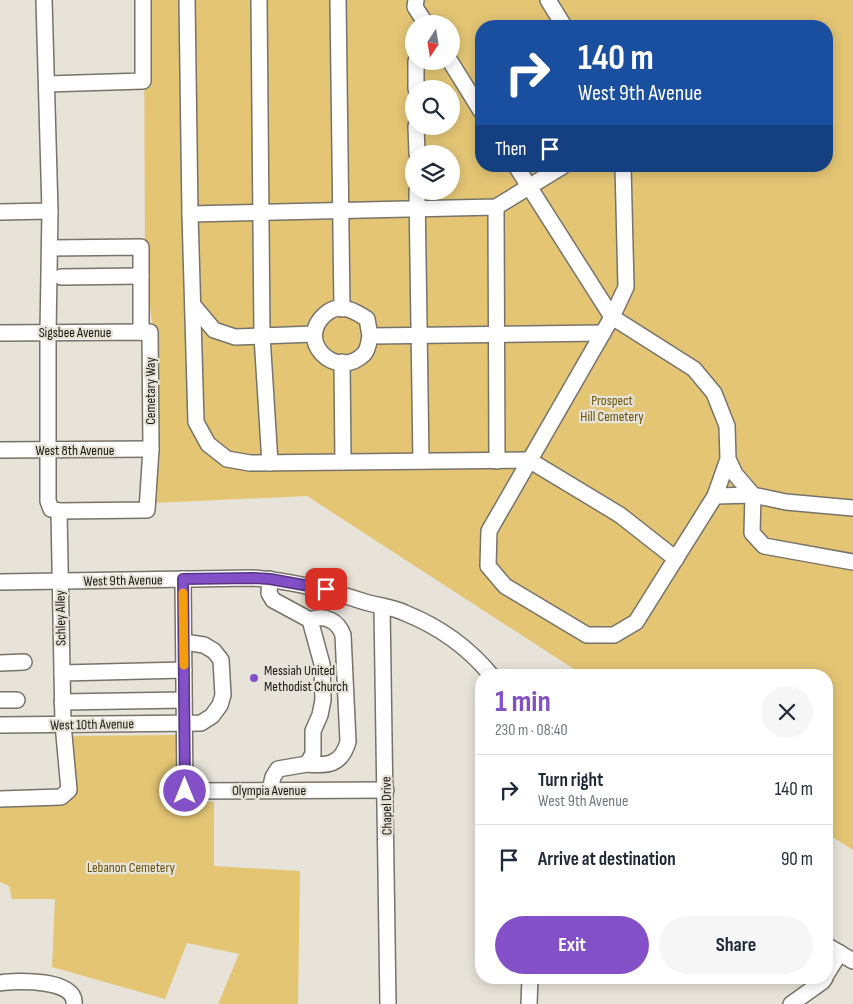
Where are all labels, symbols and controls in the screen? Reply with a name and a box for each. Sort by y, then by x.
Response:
north arrow [405,15,460,70]
map controls [405,15,460,200]
text: 140 m [578,37,654,80]
icon: right [495,40,560,105]
button: search [405,80,460,135]
text: West 9th Avenue [578,80,702,107]
icon: arrive [536,135,564,163]
text: Then [495,138,526,161]
button: layers [405,145,460,200]
street label: Sigsbee Avenue [39,324,111,341]
street label: Cemetary Way [142,357,159,425]
park label: Prospect Hill Cemetery [580,392,644,425]
street label: West 8th Avenue [36,442,114,459]
pin [305,568,347,610]
street label: West 9th Avenue [83,571,163,590]
icon: arrive [312,575,340,603]
street label: Schley Alley [52,589,69,646]
place label: Messiah United Methodist Church [264,662,348,695]
marker: Messiah United Methodist Church [248,672,260,684]
text: 1 min [495,684,551,720]
button: close [761,686,813,738]
street label: West 10th Avenue [50,715,134,734]
text: 230 m · 08:40 [495,721,568,740]
position arrow [158,764,210,816]
text: Turn right [538,769,603,792]
street label: Chapel Drive [377,776,396,836]
icon: right [495,776,523,804]
text: 140 m [775,778,813,801]
street label: Olympia Avenue [232,782,306,799]
text: West 9th Avenue [538,792,628,811]
icon: arrive [495,846,523,874]
text: Arrive at destination [538,848,676,871]
text: 90 m [781,848,813,871]
park label: Lebanon Cemetery [87,859,176,876]
button: Exit [495,916,649,974]
button: Share [659,916,813,974]

